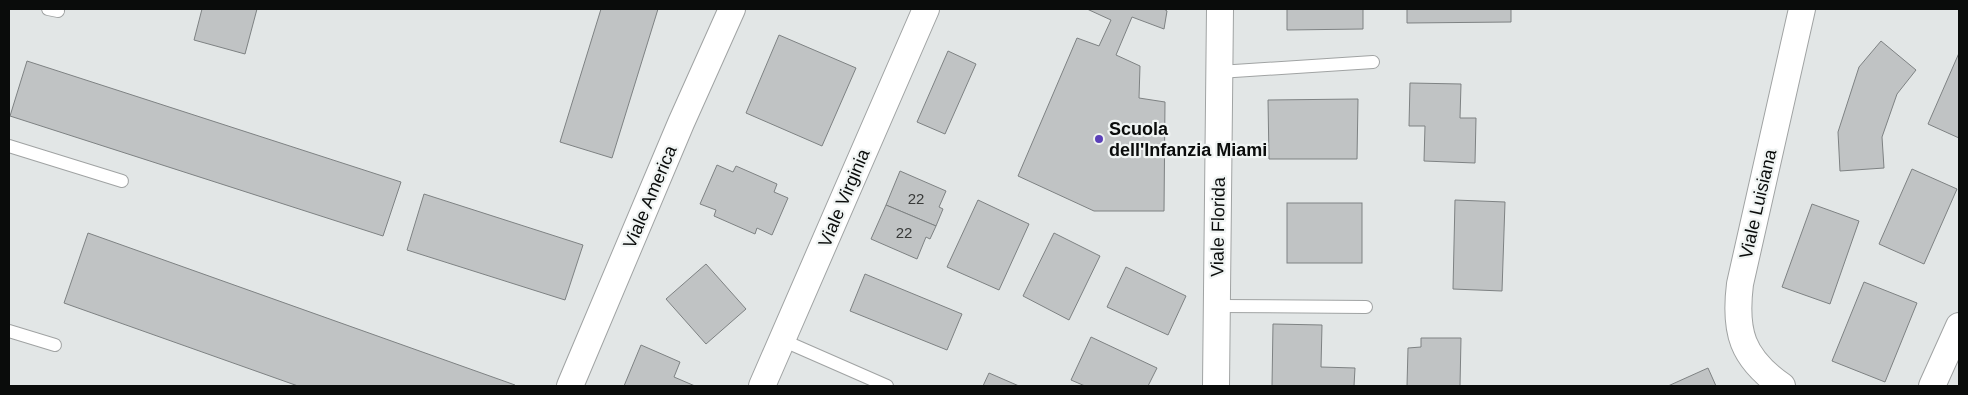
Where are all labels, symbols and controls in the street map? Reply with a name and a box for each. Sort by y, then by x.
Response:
place label: Scuola dell'Infanzia Miami [1109,119,1267,160]
marker: Scuola dell'Infanzia Miami [1093,133,1105,145]
street label: Viale America [619,142,681,251]
street label: Viale Virginia [814,145,874,250]
street label: Viale Luisiana [1736,146,1781,261]
street label: Viale Florida [1207,176,1229,277]
house number: 22 [908,190,924,207]
house number: 22 [896,224,912,241]

